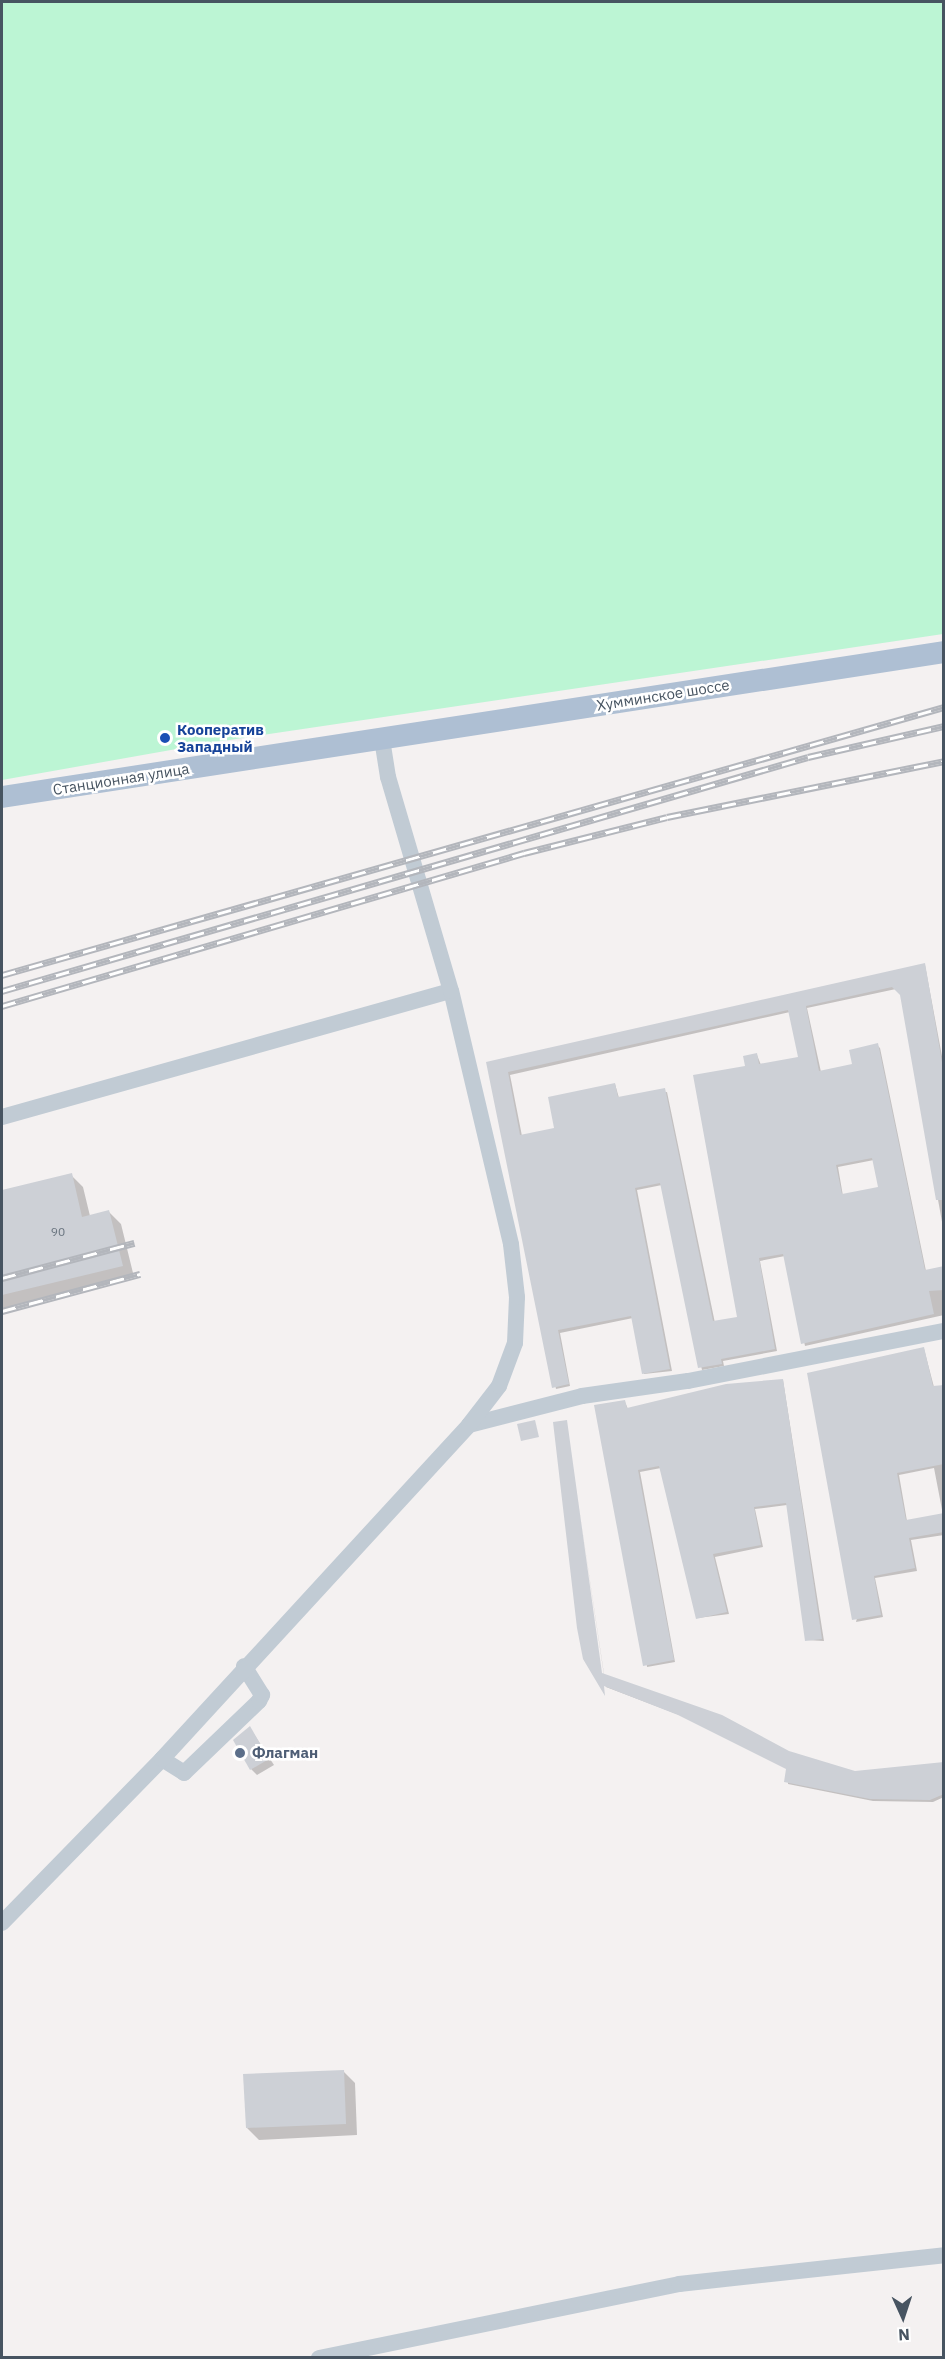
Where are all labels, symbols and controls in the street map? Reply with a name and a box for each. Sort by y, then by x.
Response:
street label: Хумминское шоссе [595,676,731,714]
place label: Кооператив Западный [177,720,264,755]
marker: Кооператив Западный [158,731,172,745]
street label: Станционная улица [51,759,191,799]
house number: 90 [51,1225,65,1239]
place label: Флагман [252,1744,318,1762]
marker: Флагман [233,1746,247,1760]
north arrow [873,2287,933,2347]
text: N [898,2325,910,2345]

